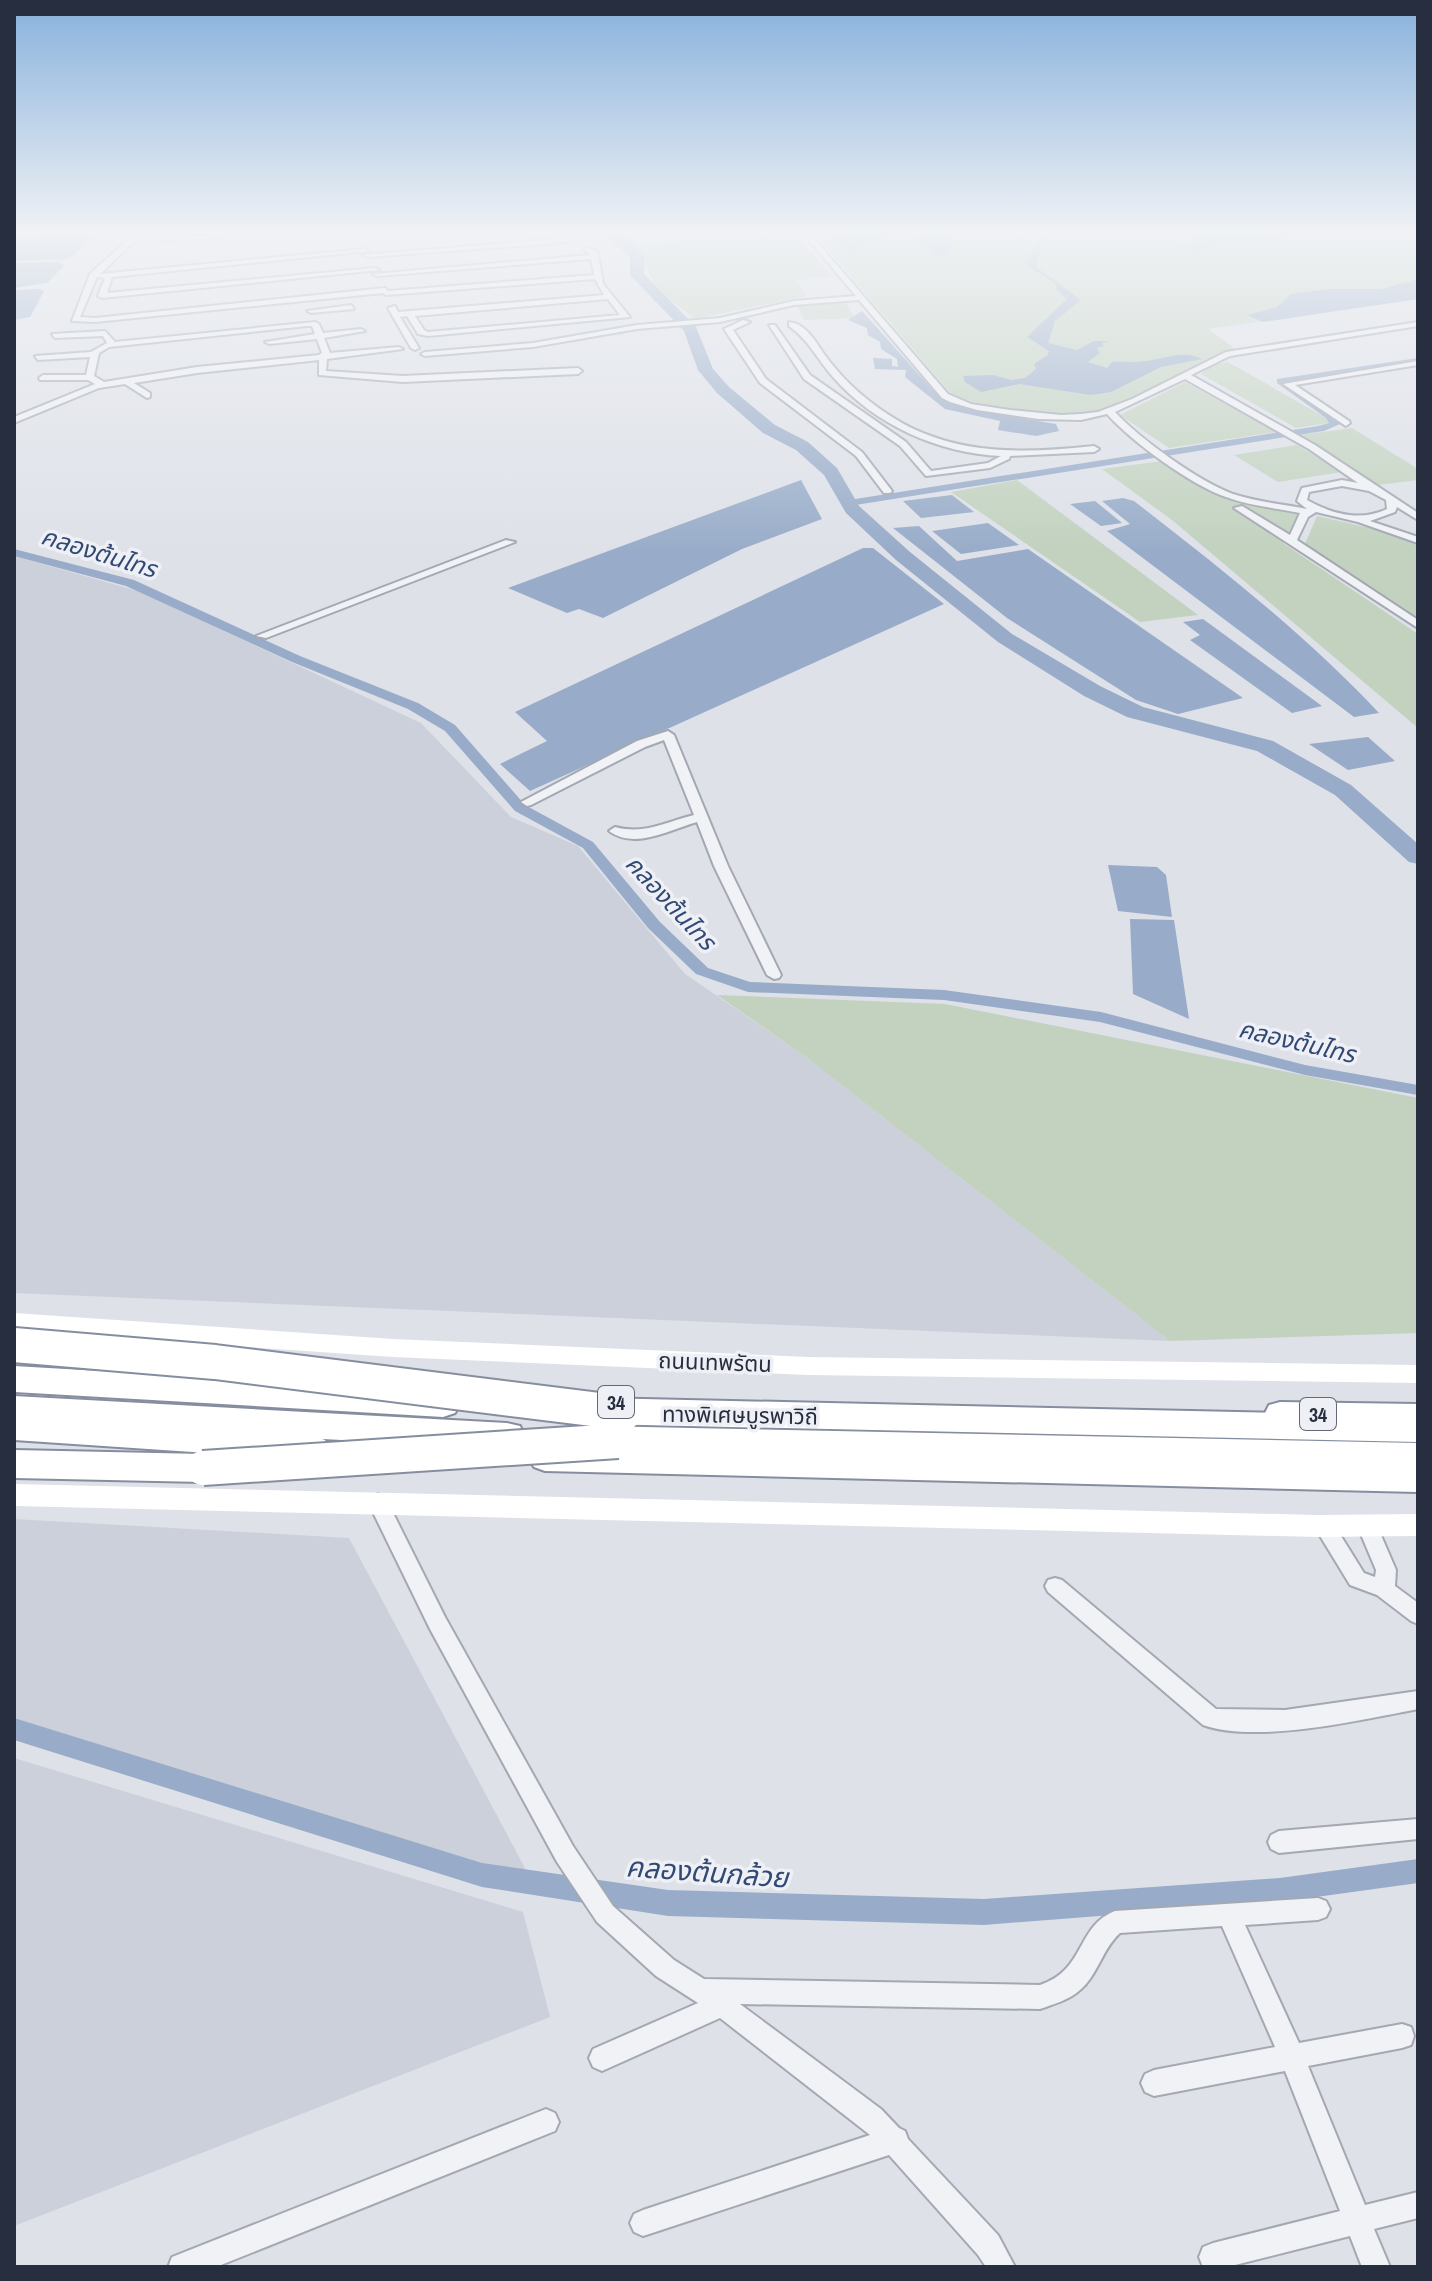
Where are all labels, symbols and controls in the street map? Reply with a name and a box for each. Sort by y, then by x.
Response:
water label: คลองต้นไทร [38,519,163,585]
water label: คลองต้นไทร [619,848,725,958]
water label: คลองต้นไทร [1236,1012,1361,1070]
street label: ถนนเทพรัตน [658,1345,772,1379]
road number: 34 [598,1386,634,1418]
road number: 34 [1300,1398,1336,1430]
street label: ทางพิเศษบูรพาวิถี [662,1399,818,1431]
water label: คลองต้นกล้วย [625,1847,792,1897]

